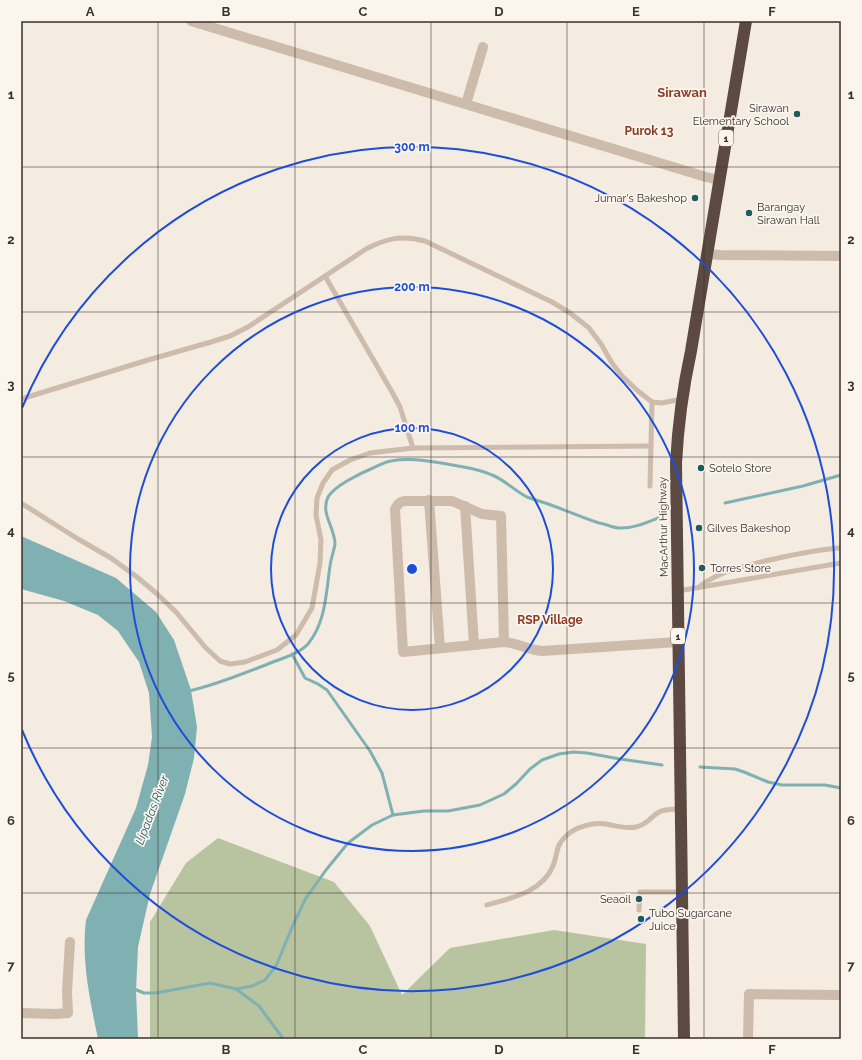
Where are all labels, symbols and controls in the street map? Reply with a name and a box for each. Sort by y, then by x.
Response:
text: A [86,4,95,19]
text: B [222,4,231,19]
text: C [359,4,368,19]
text: D [494,4,504,19]
text: E [632,4,640,19]
text: F [768,4,776,19]
district label: Sirawan [657,85,707,100]
text: 1 [8,87,15,102]
text: 1 [848,87,855,102]
place label: Sirawan Elementary School [693,102,789,128]
marker: Sirawan Elementary School [792,109,802,119]
district label: Purok 13 [625,124,674,138]
road number: 1 [719,130,733,146]
text: 300 m [394,140,430,154]
place label: Jumar's Bakeshop [595,192,687,205]
marker: Jumar's Bakeshop [690,193,700,203]
place label: Barangay Sirawan Hall [757,201,820,227]
marker: Barangay Sirawan Hall [744,208,754,218]
text: 2 [7,232,15,247]
text: 2 [847,232,855,247]
text: 200 m [394,280,430,294]
text: 3 [7,377,15,392]
text: 3 [847,377,855,392]
text: 100 m [395,421,429,435]
place label: Sotelo Store [709,462,772,475]
marker: Sotelo Store [696,463,706,473]
street label: MacArthur Highway [656,477,671,577]
place label: Gilves Bakeshop [707,522,791,535]
text: 4 [7,523,15,538]
marker: Gilves Bakeshop [694,523,704,533]
text: 4 [847,523,855,538]
centre of rings [405,562,419,576]
place label: Torres Store [710,562,772,575]
marker: Torres Store [697,563,707,573]
district label: RSP Village [517,613,583,627]
road number: 1 [671,628,685,644]
text: 5 [7,668,15,683]
text: 5 [847,668,855,683]
water label: Lipadas River [132,773,172,847]
text: 6 [7,813,15,828]
text: 6 [847,813,855,828]
place label: Seaoil [600,893,631,906]
marker: Seaoil [634,894,644,904]
place label: Tubo Sugarcane Juice [649,907,733,933]
marker: Tubo Sugarcane Juice [636,914,646,924]
text: 7 [7,958,15,973]
text: 7 [847,958,855,973]
text: A [86,1042,95,1057]
text: B [222,1042,231,1057]
text: C [359,1042,368,1057]
text: D [494,1042,504,1057]
text: E [632,1042,640,1057]
text: F [768,1042,776,1057]

